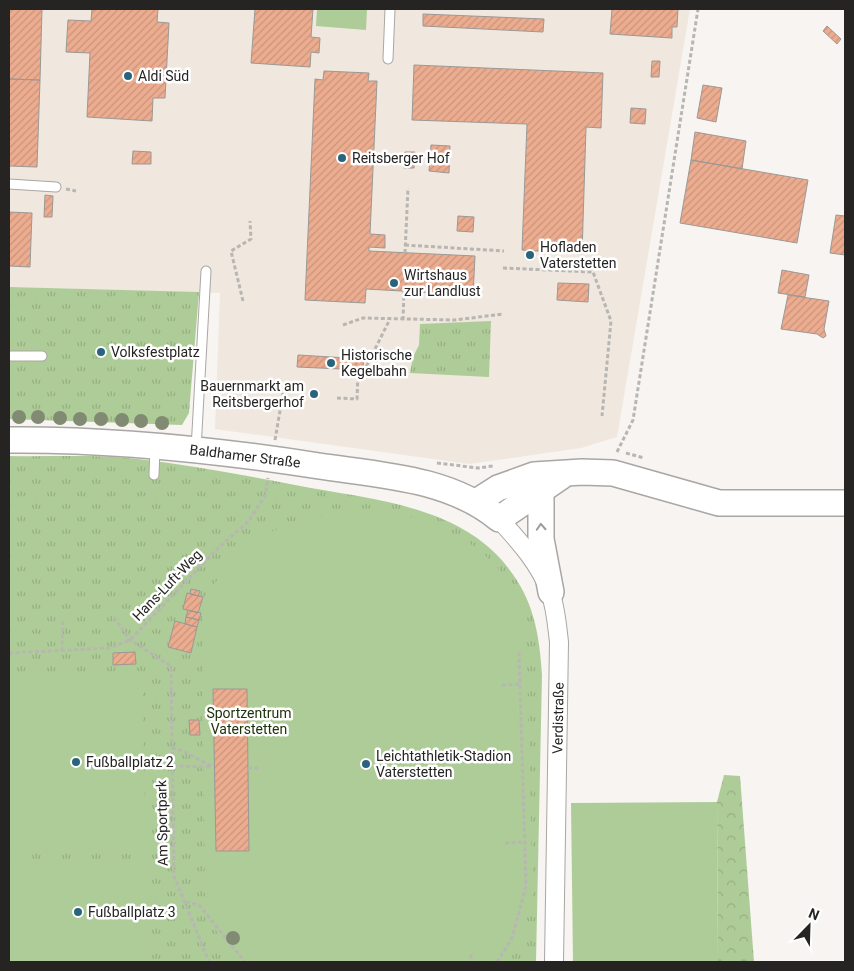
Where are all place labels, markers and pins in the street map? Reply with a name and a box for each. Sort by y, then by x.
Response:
place label: Aldi Süd [138,68,189,84]
marker: Aldi Süd [122,70,134,82]
place label: Reitsberger Hof [352,150,450,166]
marker: Reitsberger Hof [336,152,348,164]
place label: Hofladen Vaterstetten [540,239,617,271]
marker: Hofladen Vaterstetten [524,249,536,261]
place label: Wirtshaus zur Landlust [404,267,481,299]
marker: Wirtshaus zur Landlust [388,277,400,289]
place label: Volksfestplatz [111,344,200,360]
marker: Volksfestplatz [95,346,107,358]
place label: Historische Kegelbahn [341,347,412,379]
marker: Historische Kegelbahn [325,357,337,369]
place label: Bauernmarkt am Reitsbergerhof [200,378,304,410]
marker: Bauernmarkt am Reitsbergerhof [308,388,320,400]
place label: Leichtathletik-Stadion Vaterstetten [376,748,511,780]
place label: Fußballplatz 2 [86,754,174,770]
marker: Fußballplatz 2 [70,756,82,768]
marker: Leichtathletik-Stadion Vaterstetten [360,758,372,770]
place label: Fußballplatz 3 [88,904,176,920]
marker: Fußballplatz 3 [72,906,84,918]

